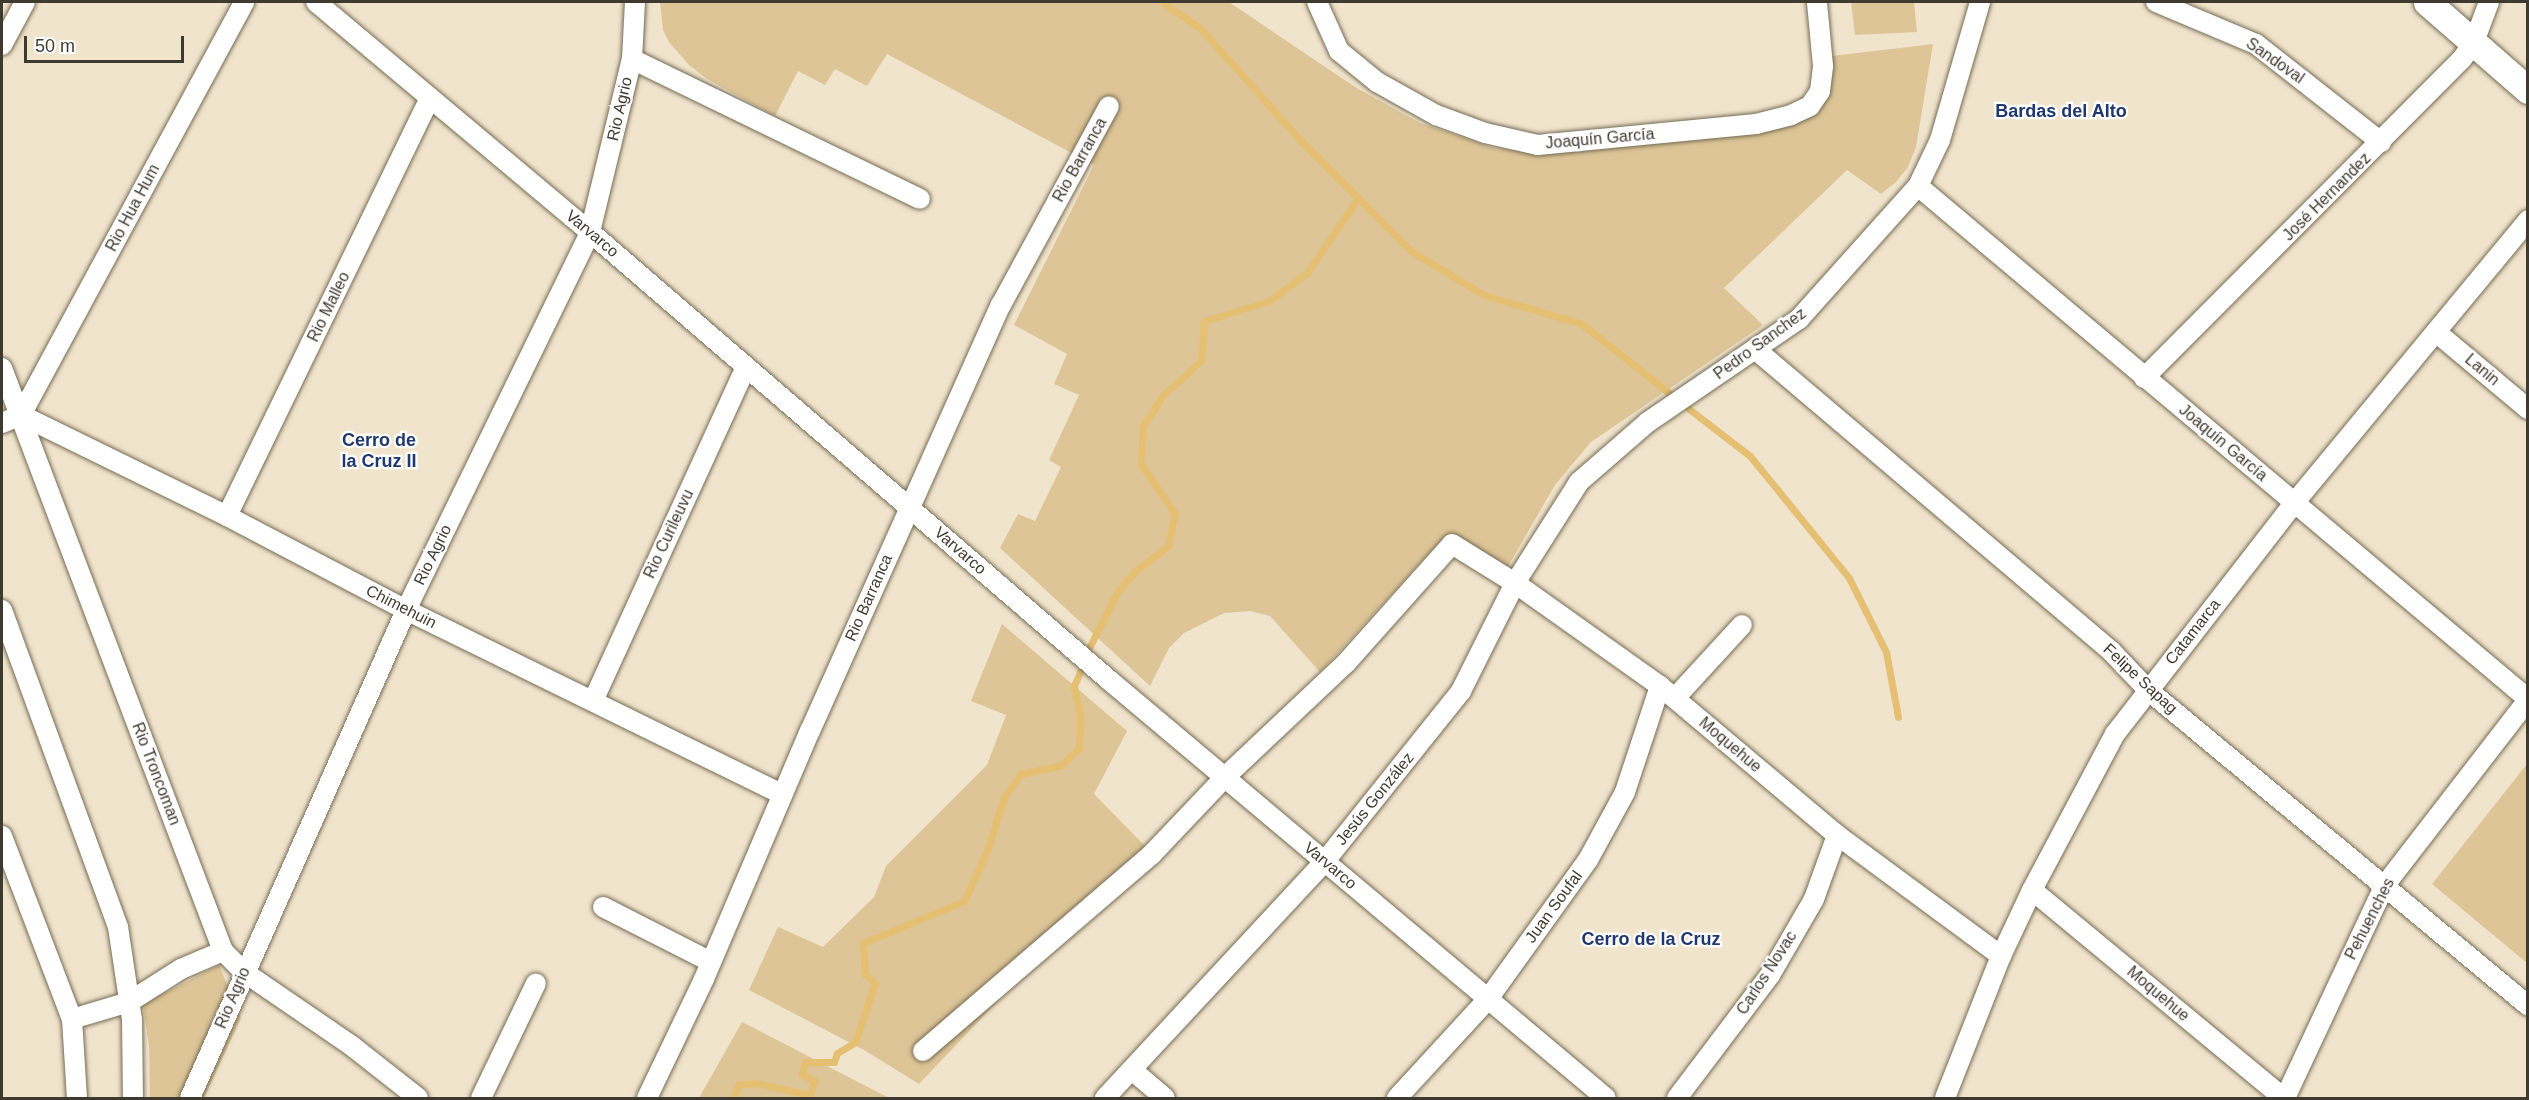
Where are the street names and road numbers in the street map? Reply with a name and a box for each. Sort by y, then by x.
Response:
street label: Sandoval [2242,34,2308,88]
street label: Rio Agrio [603,75,637,143]
street label: Rio Barranca [1049,115,1111,205]
street label: Joaquín García [1545,125,1655,153]
street label: José Hernandez [2279,149,2375,245]
street label: Rio Hua Hum [102,161,164,255]
street label: Varvarco [562,206,622,262]
street label: Rio Malleo [304,269,354,345]
street label: Pedro Sanchez [1710,304,1810,384]
street label: Lanin [2461,350,2503,390]
street label: Joaquín García [2175,400,2271,486]
street label: Rio Curileuvu [640,486,698,582]
street label: Rio Agrio [410,521,456,589]
street label: Varvarco [930,523,990,579]
street label: Rio Barranca [841,551,897,645]
street label: Chimehuin [363,581,439,633]
street label: Catamarca [2161,595,2225,669]
street label: Felipe Sapag [2099,640,2181,718]
street label: Moquehue [1695,713,1765,777]
street label: Rio Troncoman [128,720,184,828]
street label: Jesús González [1332,749,1418,849]
street label: Varvarco [1300,838,1360,894]
street label: Juan Soufal [1521,867,1587,947]
street label: Pehuenches [2341,875,2399,963]
street label: Carlos Novac [1733,928,1801,1018]
street label: Moquehue [2123,962,2193,1026]
street label: Rio Agrio [211,964,255,1032]

